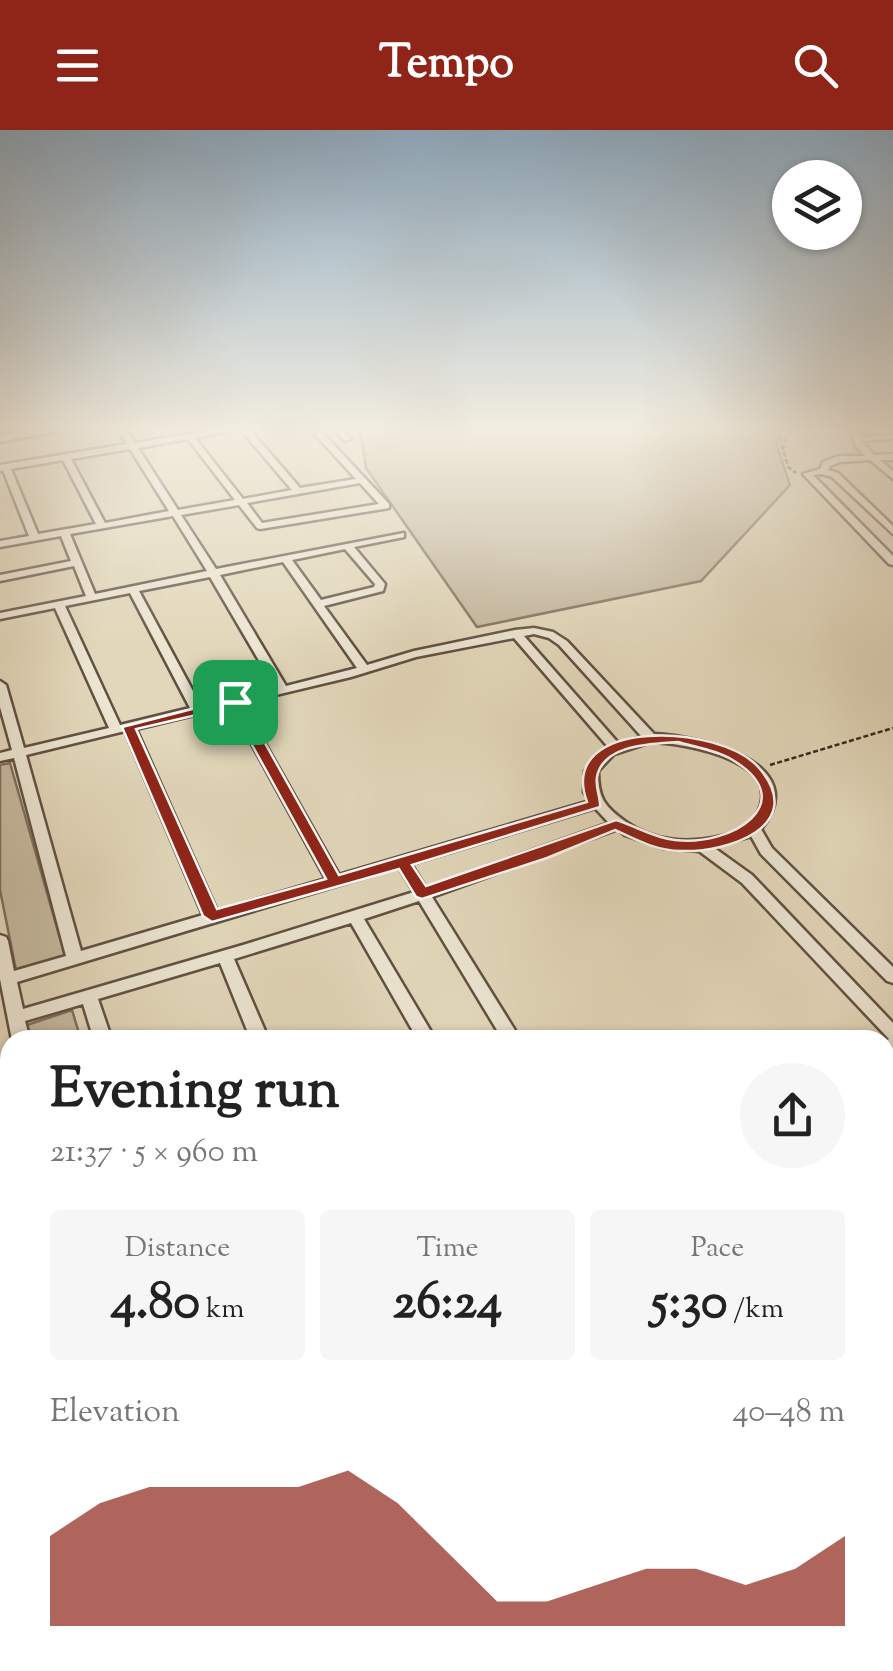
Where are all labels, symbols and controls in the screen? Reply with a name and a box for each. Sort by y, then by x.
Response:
text: Tempo [379,33,514,98]
icon: menu [50,38,105,93]
icon: search [788,38,843,93]
map controls [772,160,862,250]
button: layers [772,160,862,250]
pin [193,660,278,745]
icon: arrive [208,675,263,730]
text: Evening run [50,1053,339,1132]
button: share [740,1063,845,1168]
text: 21:37 · 5 × 960 m [50,1130,258,1176]
text: Distance [125,1229,230,1269]
text: Time [416,1229,479,1269]
text: Pace [691,1229,744,1269]
text: 4.80 [111,1269,200,1341]
text: 26:24 [393,1269,502,1341]
text: 5:30 [651,1269,727,1341]
text: km [200,1290,244,1330]
text: /km [727,1290,784,1330]
text: Elevation [50,1390,180,1436]
text: 40–48 m [732,1390,845,1436]

